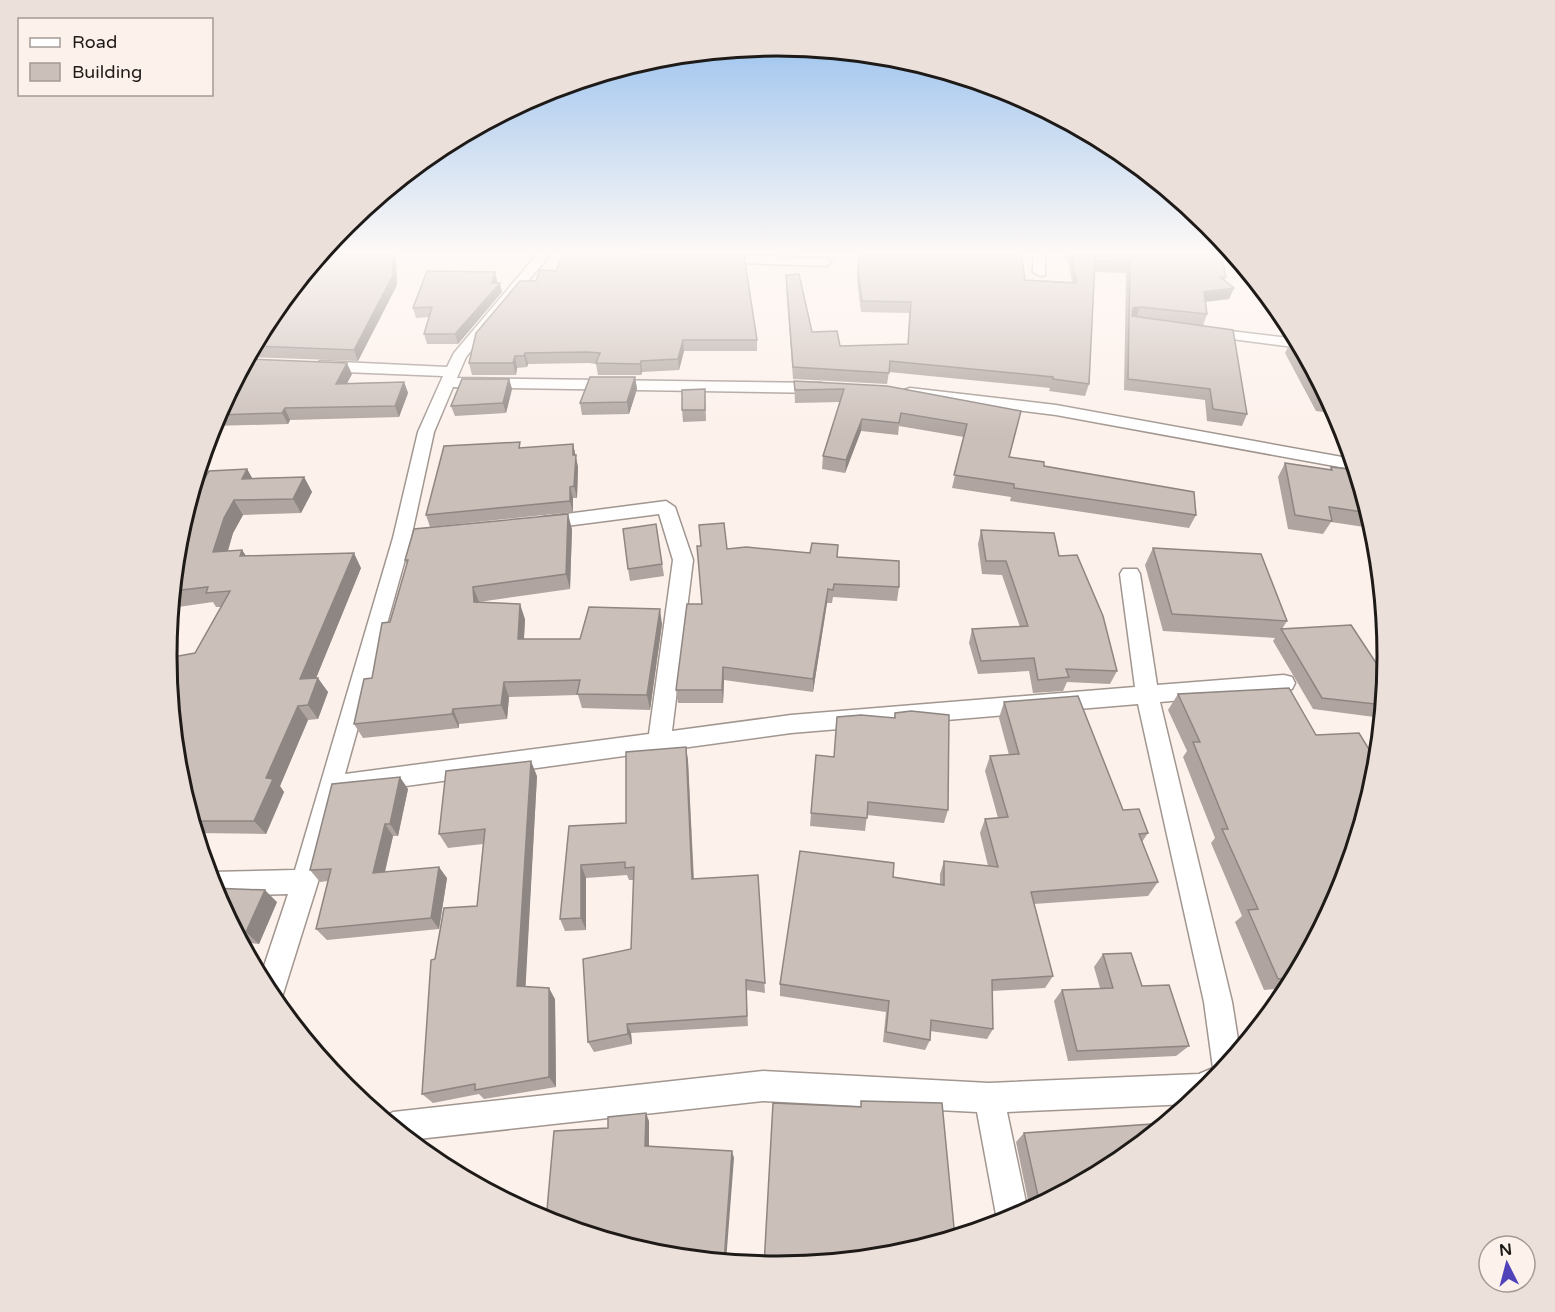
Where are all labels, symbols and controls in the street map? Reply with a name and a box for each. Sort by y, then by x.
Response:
legend [18,18,213,96]
text: Road [72,31,117,53]
text: Building [72,61,142,83]
north arrow [1477,1234,1537,1294]
text: N [1498,1239,1513,1261]

